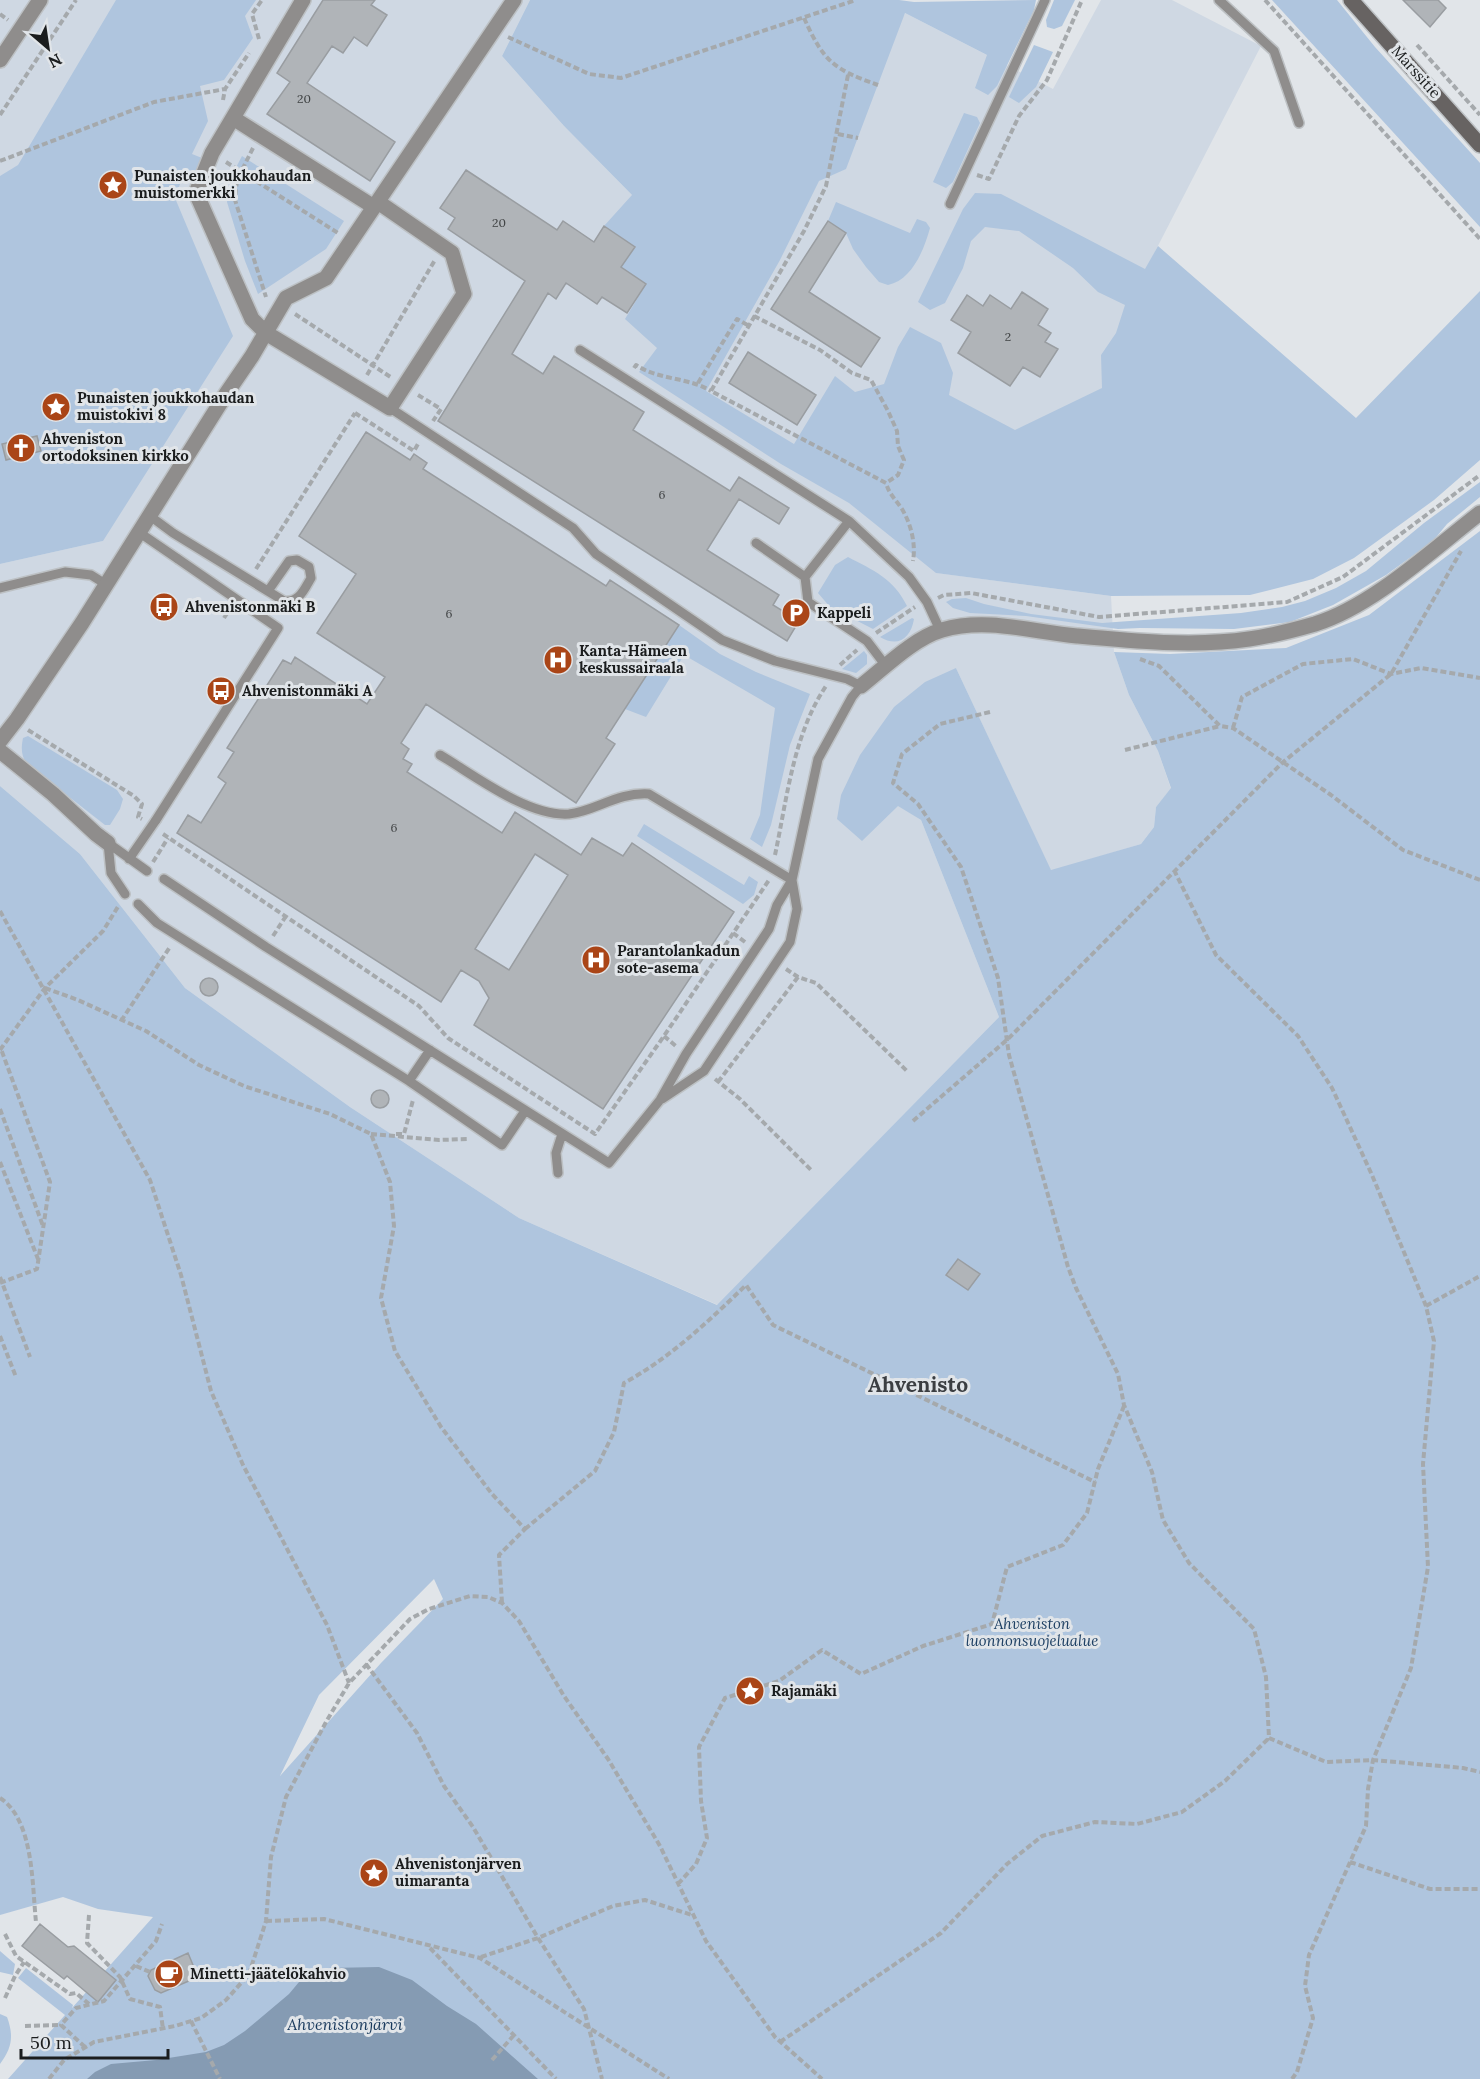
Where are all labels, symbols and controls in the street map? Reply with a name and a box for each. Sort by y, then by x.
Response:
north arrow [18,18,78,78]
street label: Marssitie [1388,41,1445,102]
text: N [45,49,66,73]
house number: 20 [297,91,311,106]
place label: Punaisten joukkohaudan muistomerkki [134,166,312,202]
place icon: Punaisten joukkohaudan muistomerkki [97,169,129,201]
house number: 20 [492,215,506,230]
house number: 2 [1005,329,1011,344]
place label: Punaisten joukkohaudan muistokivi 8 [77,388,255,424]
place icon: Punaisten joukkohaudan muistokivi 8 [40,391,72,423]
place label: Ahveniston ortodoksinen kirkko [42,429,189,465]
church icon: Ahveniston ortodoksinen kirkko [5,432,37,464]
house number: 6 [659,487,666,502]
bus stop icon: Ahvenistonmäki B [148,591,180,623]
place label: Ahvenistonmäki B [185,597,315,616]
parking icon: Kappeli [780,597,812,629]
place label: Kappeli [817,603,871,622]
house number: 6 [446,606,453,621]
place label: Kanta-Hämeen keskussairaala [579,641,687,677]
hospital icon: Kanta-Hämeen keskussairaala [542,644,574,676]
bus stop icon: Ahvenistonmäki A [205,675,237,707]
place label: Ahvenistonmäki A [242,681,373,700]
house number: 6 [391,820,398,835]
place label: Parantolankadun sote-asema [617,941,740,977]
hospital icon: Parantolankadun sote-asema [580,944,612,976]
district label: Ahvenisto [868,1371,968,1398]
park label: Ahveniston luonnonsuojelualue [966,1614,1098,1650]
place icon: Rajamäki [734,1675,766,1707]
place label: Rajamäki [771,1681,837,1700]
place label: Ahvenistonjärven uimaranta [395,1854,522,1890]
place icon: Ahvenistonjärven uimaranta [358,1857,390,1889]
cafe icon: Minetti-jäätelökahvio [153,1958,185,1990]
place label: Minetti-jäätelökahvio [190,1964,347,1983]
water label: Ahvenistonjärvi [286,2014,403,2034]
scale bar [21,2022,168,2060]
text: 50 m [30,2031,72,2054]

